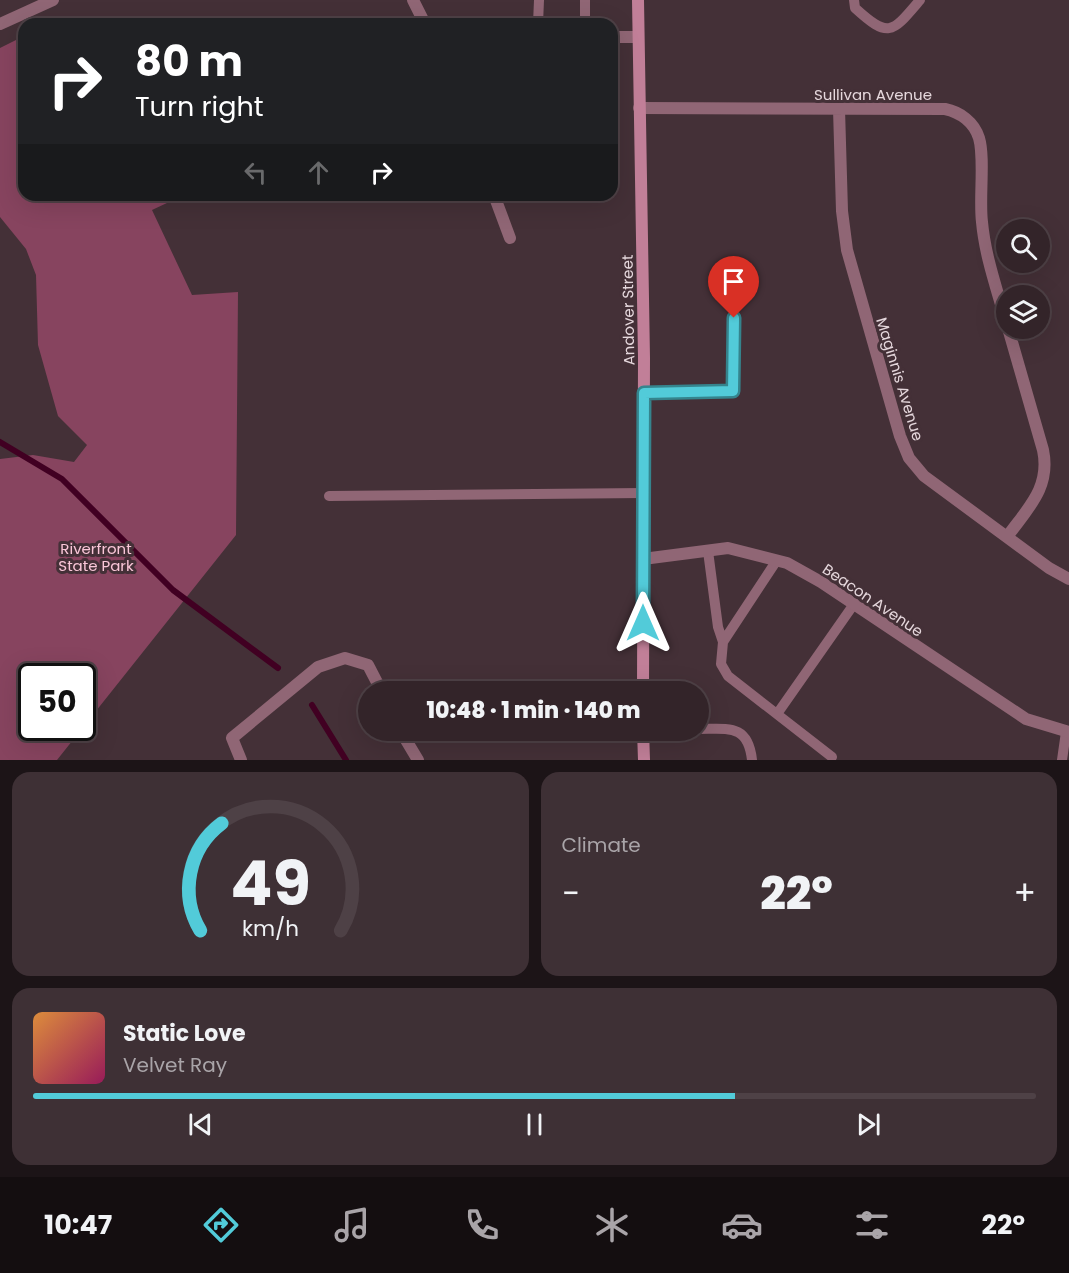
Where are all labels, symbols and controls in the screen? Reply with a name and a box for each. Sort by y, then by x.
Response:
text: 80 m [135,32,243,91]
icon: right [36,42,114,120]
street label: Sullivan Avenue [814,84,932,105]
text: Turn right [135,88,264,125]
icon: left [239,156,272,189]
icon: ahead [302,156,335,189]
icon: right [365,156,398,189]
map controls [996,219,1050,339]
button: search [996,219,1050,273]
street label: Andover Street [617,254,639,366]
pin [708,256,759,318]
icon: arrive [717,265,750,298]
button: layers [996,285,1050,339]
street label: Maginnis Avenue [871,315,929,443]
park label: Riverfront State Park [58,538,134,576]
street label: Beacon Avenue [819,559,927,641]
position arrow [611,591,675,655]
speed limit sign: 50 [18,663,96,741]
text: 10:48 · 1 min · 140 m [426,695,641,726]
text: Climate [562,831,641,859]
text: 49 [230,839,311,927]
text: 22° [760,862,833,925]
text: − [562,870,580,917]
text: + [1013,870,1036,917]
text: km/h [242,913,299,944]
text: Static Love [123,1018,246,1049]
text: Velvet Ray [123,1051,227,1079]
icon: previous [184,1108,217,1141]
icon: pause [518,1108,551,1141]
icon: next [852,1108,885,1141]
icon: directions [200,1204,242,1246]
icon: music [331,1204,373,1246]
icon: phone [461,1204,503,1246]
icon: climate [591,1204,633,1246]
icon: car [721,1204,763,1246]
icon: filters [851,1204,893,1246]
text: 10:47 [44,1206,112,1243]
text: 22° [982,1206,1025,1243]

